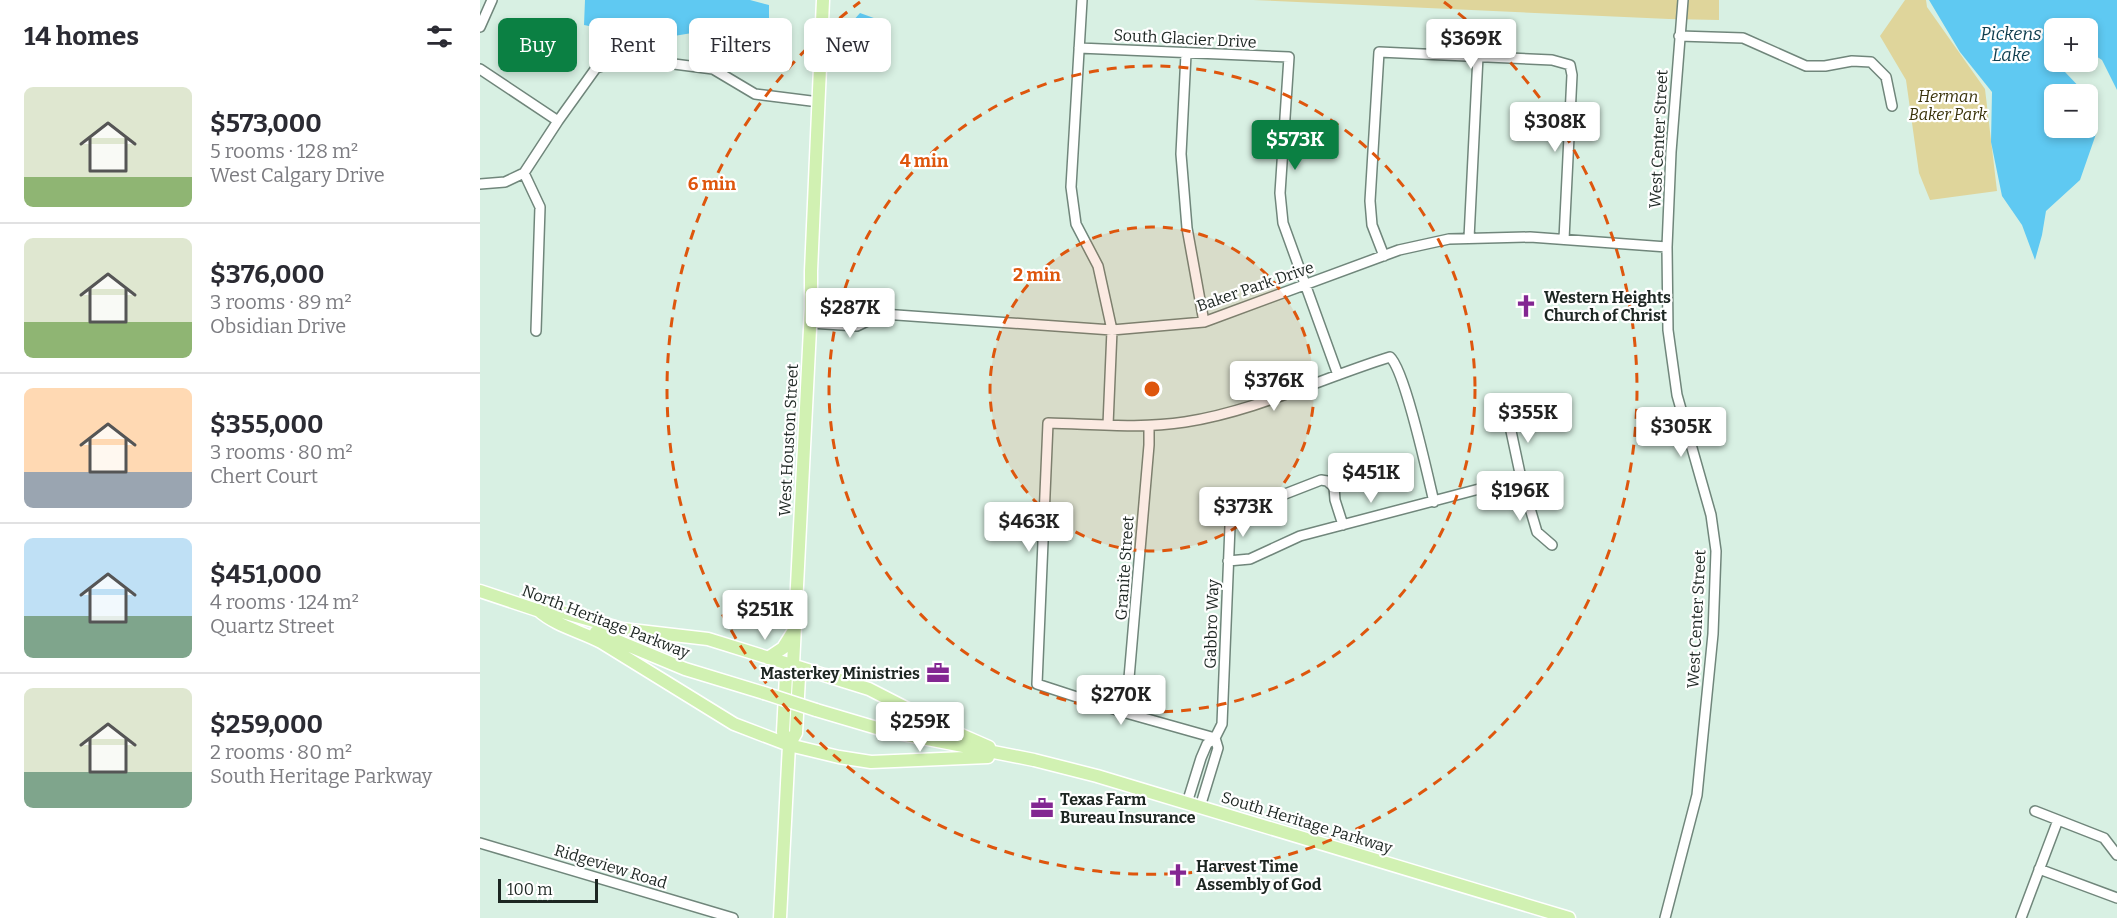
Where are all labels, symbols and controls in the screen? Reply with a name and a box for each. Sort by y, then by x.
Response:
chip: Buy [498,18,577,72]
chip: Rent [589,18,677,72]
chip: Filters [689,18,792,72]
chip: New [804,18,891,72]
map controls [2044,18,2098,138]
button: + [2044,18,2098,72]
pin: $369K [1429,19,1513,70]
icon: filters [423,20,456,53]
text: 14 homes [24,21,139,52]
water label: Pickens Lake [1980,23,2042,66]
street label: South Glacier Drive [1113,25,1257,52]
text: $369K [1440,26,1502,50]
street label: West Center Street [1645,69,1672,209]
button: − [2044,84,2098,138]
park label: Herman Baker Park [1909,87,1988,124]
pin: $308K [1513,102,1597,153]
text: $573,000 [210,108,322,139]
text: $308K [1524,109,1586,133]
icon: home [72,111,144,183]
pin: $573K [1253,120,1337,171]
text: $573K [1266,127,1324,151]
text: 5 rooms · 128 m² [210,139,358,163]
text: 4 min [900,150,949,172]
text: West Calgary Drive [210,163,385,187]
text: 6 min [688,173,737,195]
street label: Baker Park Drive [1194,258,1316,315]
text: $376,000 [210,259,324,290]
icon: home [72,262,144,334]
text: 2 min [1013,264,1061,286]
pin: $287K [808,288,892,339]
place label: Western Heights Church of Christ [1544,288,1671,325]
text: 3 rooms · 89 m² [210,290,352,314]
church icon: Western Heights Church of Christ [1513,293,1539,319]
text: $287K [820,295,880,319]
text: Obsidian Drive [210,314,346,338]
pin: $376K [1232,361,1316,412]
street label: West Houston Street [775,363,802,517]
text: $376K [1244,368,1304,392]
centre of rings [1142,379,1162,399]
pin: $355K [1486,393,1570,444]
text: $355K [1498,400,1558,424]
pin: $305K [1639,407,1723,458]
text: $355,000 [210,409,323,440]
icon: home [72,412,144,484]
text: $305K [1650,414,1712,438]
text: 3 rooms · 80 m² [210,440,353,464]
pin: $451K [1329,453,1413,504]
text: $451K [1342,460,1400,484]
text: Chert Court [210,464,318,488]
pin: $196K [1478,471,1562,522]
text: $196K [1491,478,1549,502]
pin: $373K [1201,487,1285,538]
text: $373K [1213,494,1273,518]
pin: $463K [987,502,1071,553]
text: $463K [998,509,1060,533]
street label: Granite Street [1111,515,1138,621]
street label: West Center Street [1683,549,1710,689]
text: $451,000 [210,559,322,590]
icon: home [72,562,144,634]
street label: Gabbro Way [1200,578,1223,669]
street label: North Heritage Parkway [519,581,693,662]
text: 4 rooms · 124 m² [210,590,359,614]
pin: $251K [723,590,807,641]
text: $251K [736,597,794,621]
text: Quartz Street [210,614,334,638]
office icon: Masterkey Ministries [925,660,951,686]
place label: Masterkey Ministries [760,664,920,683]
pin: $270K [1079,675,1163,726]
text: $270K [1091,682,1151,706]
pin: $259K [878,702,962,753]
text: $259,000 [210,709,323,740]
text: $259K [890,709,950,733]
icon: home [72,712,144,784]
text: 2 rooms · 80 m² [210,740,352,764]
text: South Heritage Parkway [210,764,432,788]
street label: South Heritage Parkway [1219,787,1395,858]
place label: Texas Farm Bureau Insurance [1060,790,1196,827]
office icon: Texas Farm Bureau Insurance [1029,795,1055,821]
street label: Ridgeview Road [552,840,670,893]
place label: Harvest Time Assembly of God [1196,857,1322,894]
church icon: Harvest Time Assembly of God [1165,862,1191,888]
scale bar [498,876,598,904]
text: 100 m [507,880,552,899]

